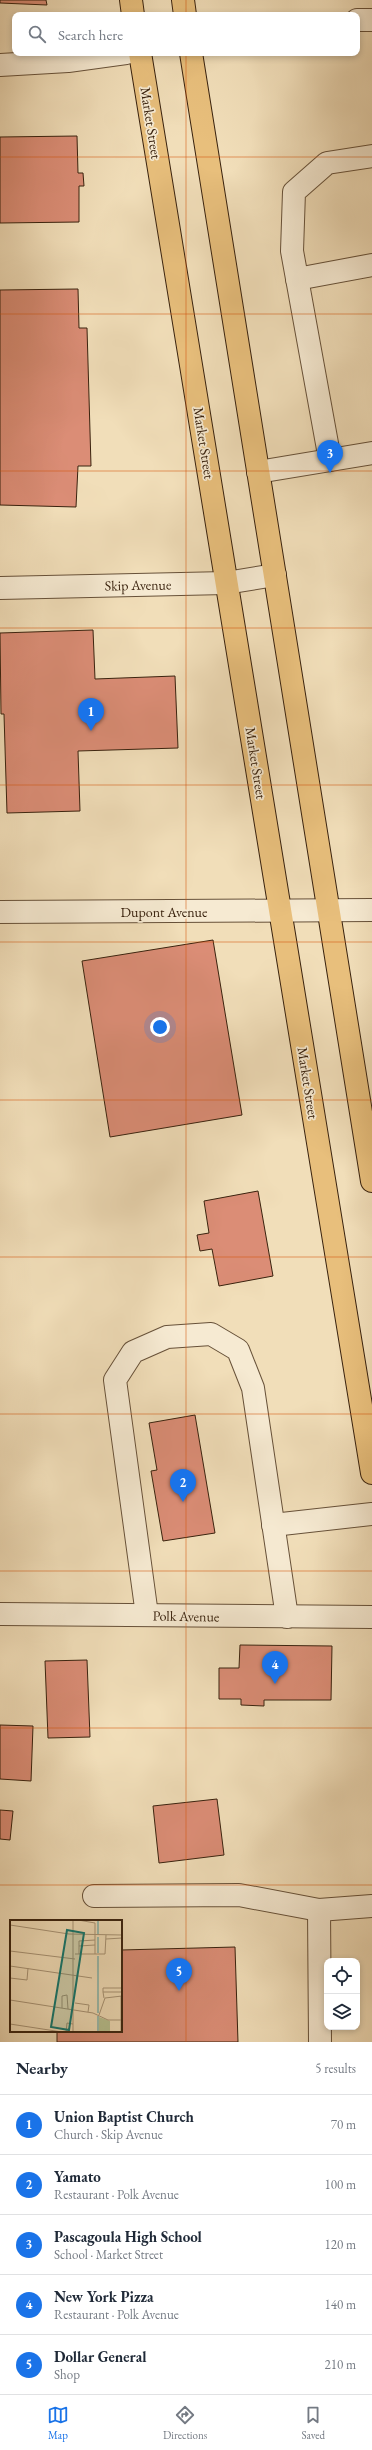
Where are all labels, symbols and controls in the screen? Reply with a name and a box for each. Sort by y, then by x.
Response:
search box [12,12,360,56]
icon: search [26,23,48,45]
text: Search here [58,25,123,44]
street label: Market Street [136,86,166,161]
street label: Market Street [189,406,219,481]
pin: 3 [317,440,343,473]
street label: Skip Avenue [104,575,172,595]
pin: 1 [78,698,104,731]
street label: Market Street [241,726,271,801]
street label: Dupont Avenue [121,903,208,921]
your location [150,1017,170,1037]
street label: Market Street [293,1046,323,1121]
pin: 2 [170,1469,196,1502]
street label: Polk Avenue [153,1606,220,1626]
pin: 4 [262,1651,288,1684]
inset map [10,1920,122,2032]
pin: 5 [166,1958,192,1991]
map controls [324,1958,360,2030]
button: locate [324,1958,360,1994]
button: layers [324,1994,360,2030]
text: Nearby [16,2057,68,2079]
text: 5 results [315,2060,356,2077]
text: Union Baptist Church [54,2107,194,2126]
text: 1 [26,2116,32,2133]
text: 70 m [331,2116,356,2133]
text: Church · Skip Avenue [54,2126,163,2143]
text: Yamato [54,2167,101,2186]
text: 2 [26,2176,32,2193]
text: 100 m [325,2176,356,2193]
text: Restaurant · Polk Avenue [54,2186,179,2203]
text: Pascagoula High School [54,2227,202,2246]
text: 3 [26,2236,32,2253]
text: 120 m [325,2236,356,2253]
text: School · Market Street [54,2246,163,2263]
text: New York Pizza [54,2287,154,2306]
text: 4 [26,2296,32,2313]
text: 140 m [325,2296,356,2313]
text: Restaurant · Polk Avenue [54,2306,179,2323]
text: Dollar General [54,2347,147,2366]
text: 5 [26,2356,32,2373]
text: 210 m [325,2356,356,2373]
text: Shop [54,2366,80,2383]
tab: Map [47,2404,69,2442]
tab: Directions [163,2404,207,2442]
tab: Saved [301,2404,325,2442]

